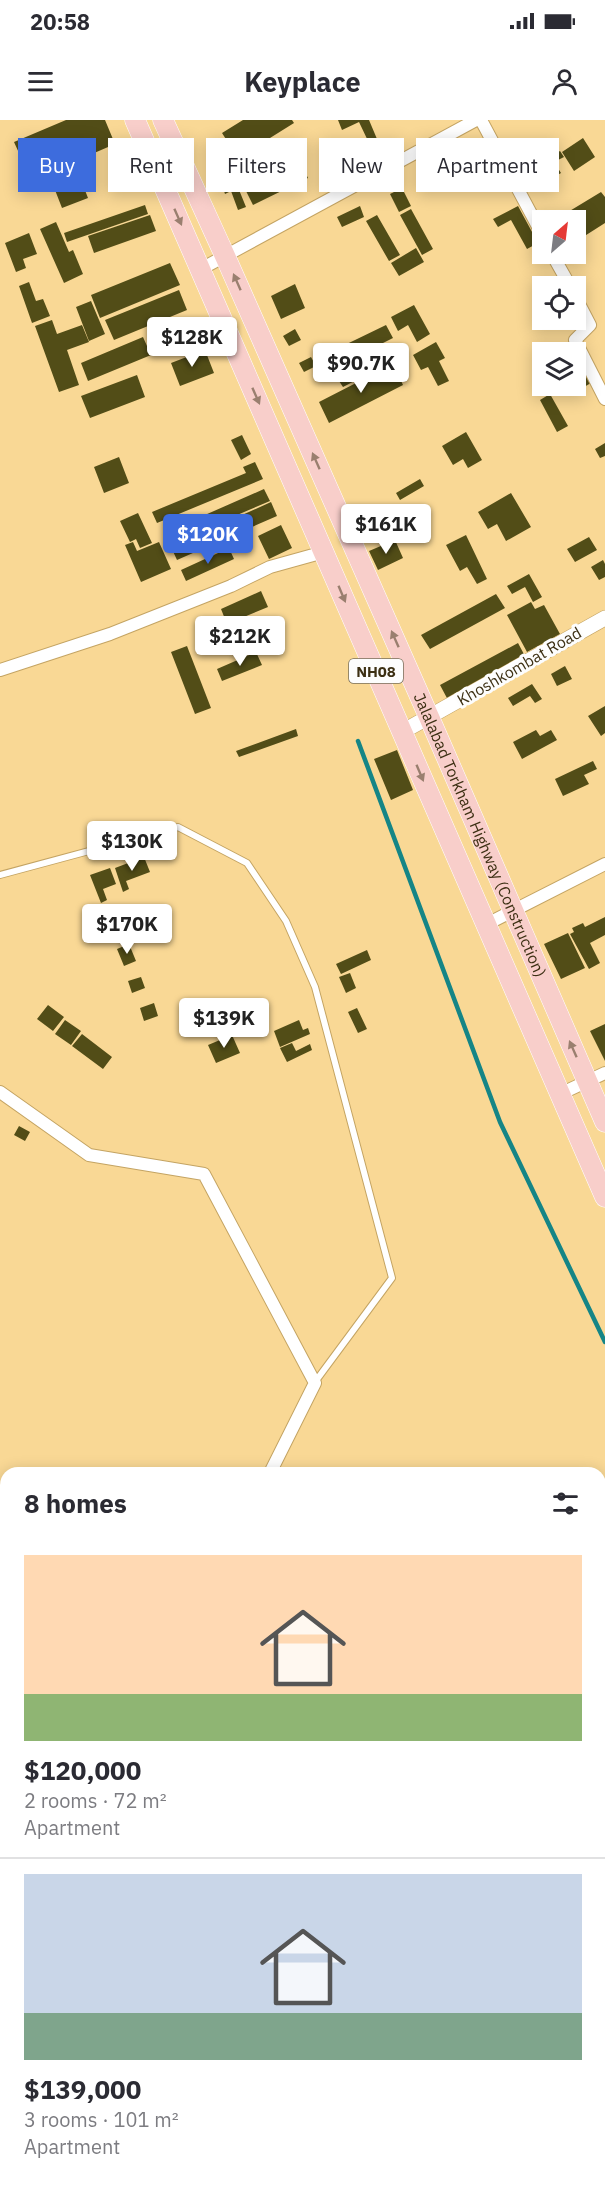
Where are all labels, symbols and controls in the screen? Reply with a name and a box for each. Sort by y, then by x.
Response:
text: 20:58 [30,7,90,36]
text: Keyplace [244,64,361,99]
icon: menu [24,65,57,98]
icon: person [548,65,581,98]
chip: Buy [18,138,96,192]
chip: Rent [108,138,194,192]
chip: Filters [206,138,307,192]
chip: New [319,138,404,192]
chip: Apartment [416,138,559,192]
one-way arrow [173,209,183,227]
north arrow [532,210,586,264]
map controls [532,210,586,396]
one-way arrow [232,273,242,291]
button: locate [532,276,586,330]
pin: $128K [150,317,234,368]
text: $128K [161,323,223,350]
button: layers [532,342,586,396]
pin: $90.7K [312,343,410,394]
text: $90.7K [327,349,395,376]
one-way arrow [252,387,261,405]
one-way arrow [311,451,321,469]
pin: $161K [344,504,428,555]
text: $161K [355,510,417,537]
pin: $120K [166,514,250,565]
text: $120K [177,520,239,547]
one-way arrow [338,585,348,603]
pin: $212K [198,616,282,667]
text: $212K [209,622,271,649]
street label: Khoshkombat Road [453,622,585,710]
one-way arrow [389,630,399,648]
road number: NH08 [349,659,403,683]
street label: Jalalabad Torkham Highway (Construction) [409,689,551,980]
one-way arrow [416,764,425,782]
pin: $130K [90,821,174,872]
text: $130K [101,827,163,854]
pin: $170K [85,904,169,955]
text: $170K [96,910,158,937]
pin: $139K [182,998,266,1049]
text: $139K [193,1004,255,1031]
one-way arrow [568,1039,578,1057]
text: 8 homes [24,1486,127,1520]
icon: filters [549,1487,582,1520]
icon: home [249,1594,357,1702]
text: $120,000 [24,1753,141,1787]
text: 2 rooms · 72 m² [24,1787,167,1814]
text: Apartment [24,1814,120,1841]
icon: home [249,1913,357,2021]
text: $139,000 [24,2072,141,2106]
text: 3 rooms · 101 m² [24,2106,179,2133]
text: Apartment [24,2133,120,2160]

